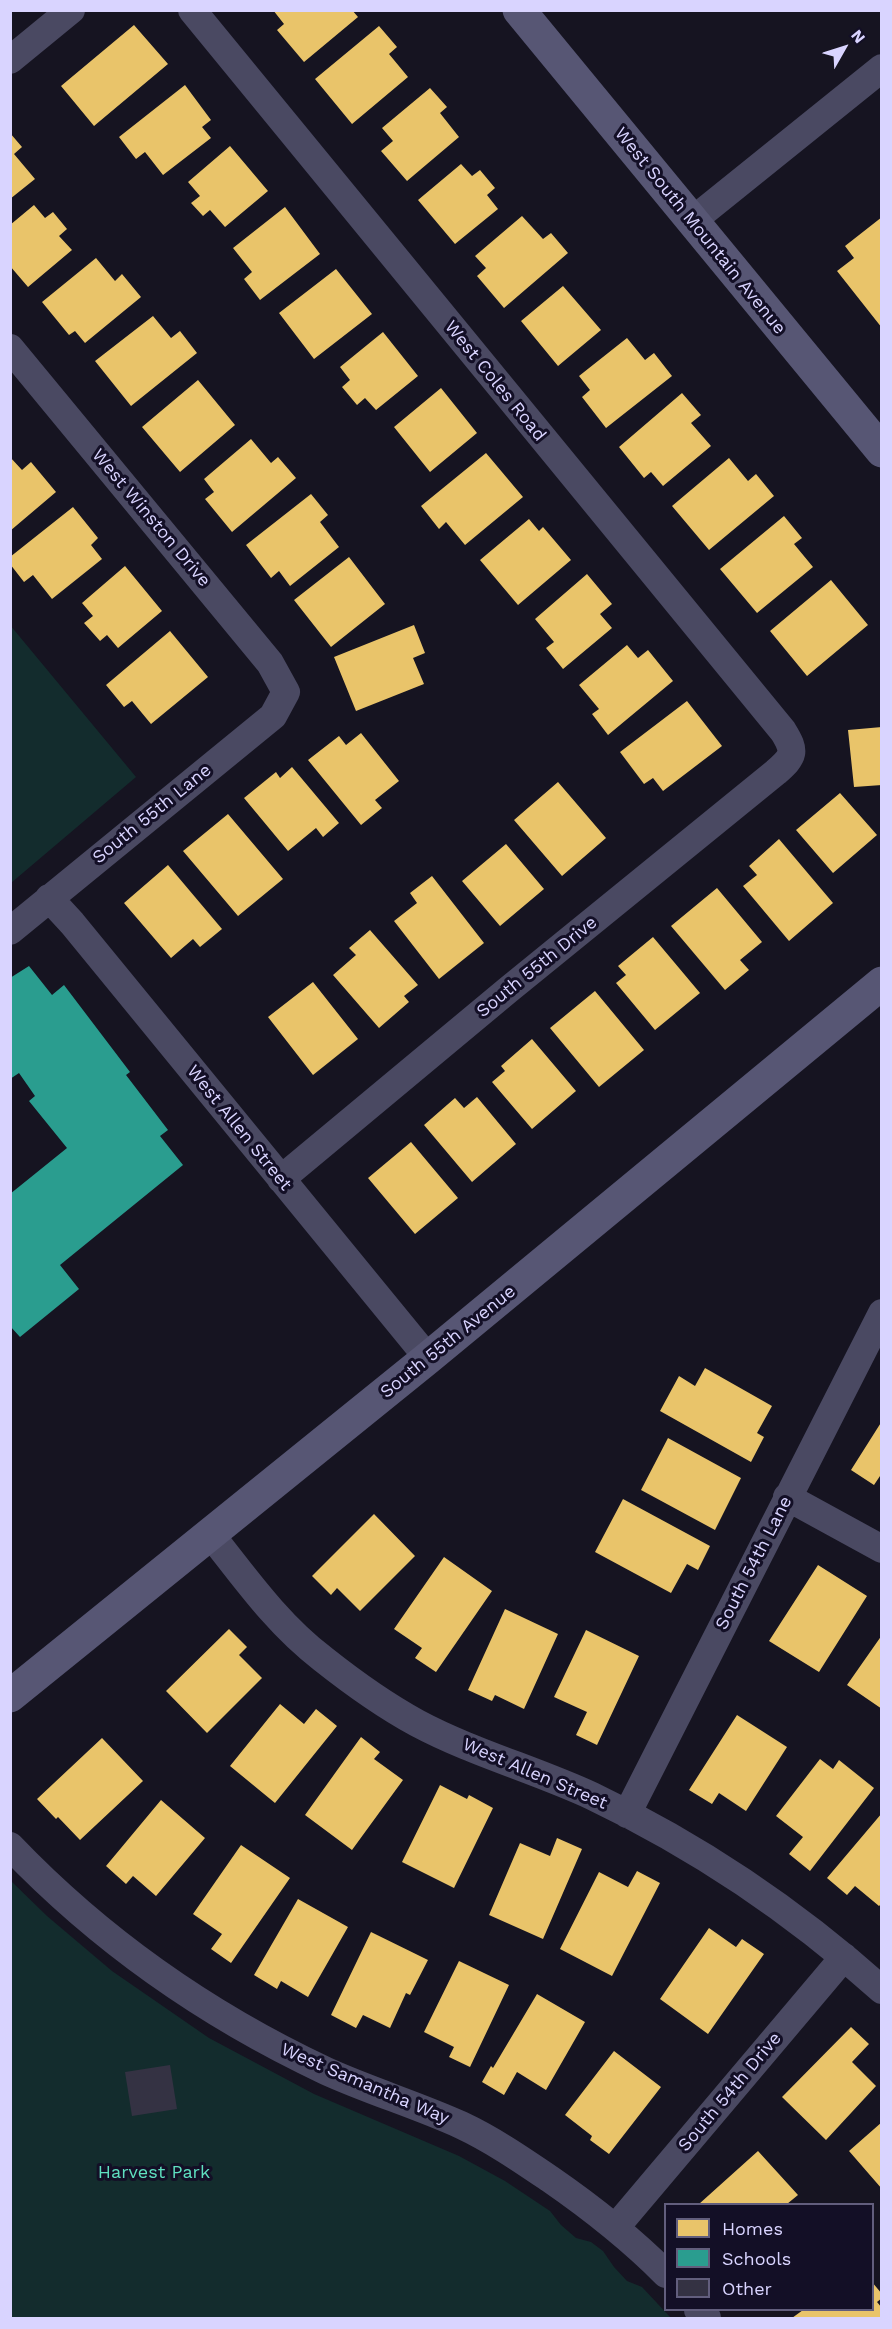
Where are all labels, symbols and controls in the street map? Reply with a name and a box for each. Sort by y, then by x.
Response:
north arrow [814,18,874,78]
text: N [847,26,869,47]
street label: West South Mountain Avenue [610,123,790,339]
street label: West Coles Road [440,316,550,446]
street label: West Winston Drive [87,445,215,591]
street label: South 55th Lane [88,760,216,868]
street label: South 55th Drive [472,912,602,1022]
street label: West Allen Street [182,1061,296,1195]
street label: South 55th Avenue [376,1281,520,1403]
street label: South 54th Lane [711,1493,797,1633]
street label: West Allen Street [459,1734,611,1814]
street label: South 54th Drive [674,2028,786,2156]
street label: West Samantha Way [278,2039,452,2129]
park label: Harvest Park [98,2162,210,2184]
legend [664,2203,874,2311]
text: Homes [722,2218,783,2239]
text: Schools [722,2248,791,2269]
text: Other [722,2278,772,2299]

